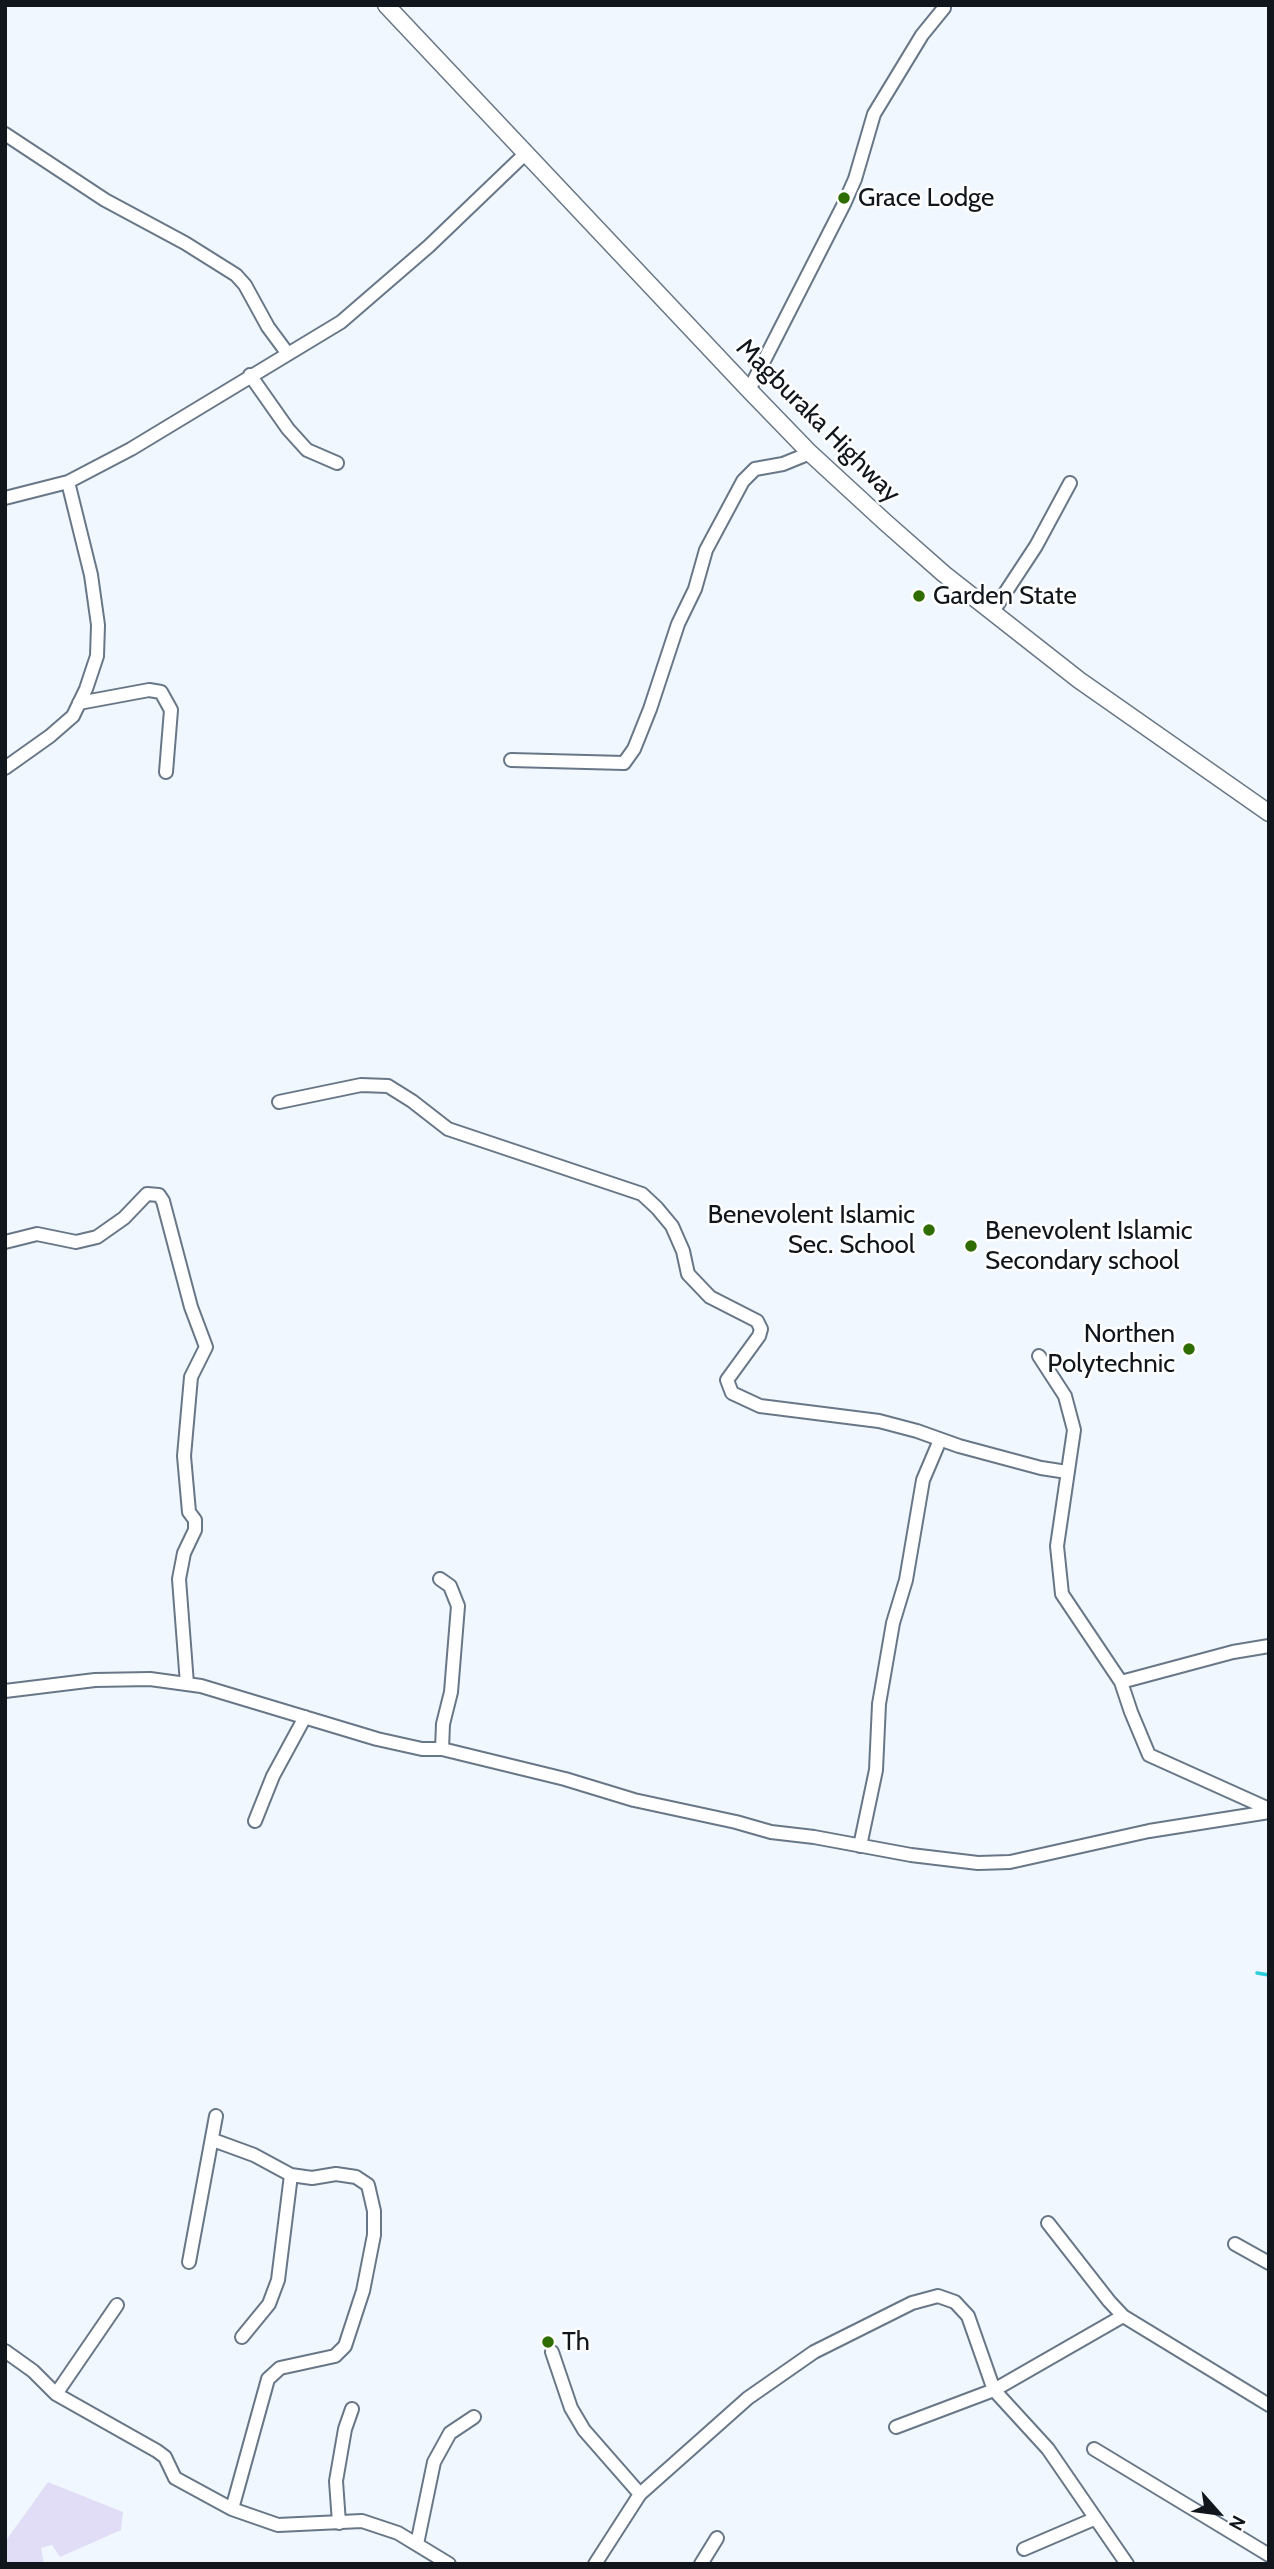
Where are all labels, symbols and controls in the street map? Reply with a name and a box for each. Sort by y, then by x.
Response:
place label: Grace Lodge [858,182,994,214]
marker: Grace Lodge [836,190,852,206]
street label: Magburaka Highway [730,333,906,509]
place label: Garden State [933,580,1077,612]
marker: Garden State [911,588,927,604]
place label: Benevolent Islamic Sec. School [707,1199,915,1260]
place label: Benevolent Islamic Secondary school [985,1215,1193,1276]
marker: Benevolent Islamic Sec. School [921,1222,937,1238]
marker: Benevolent Islamic Secondary school [963,1238,979,1254]
place label: Northen Polytechnic [1047,1318,1175,1380]
marker: Northen Polytechnic [1181,1341,1197,1357]
place label: Th [562,2326,590,2358]
marker: Th [540,2334,556,2350]
north arrow [1183,2478,1253,2548]
text: N [1224,2512,1250,2534]

